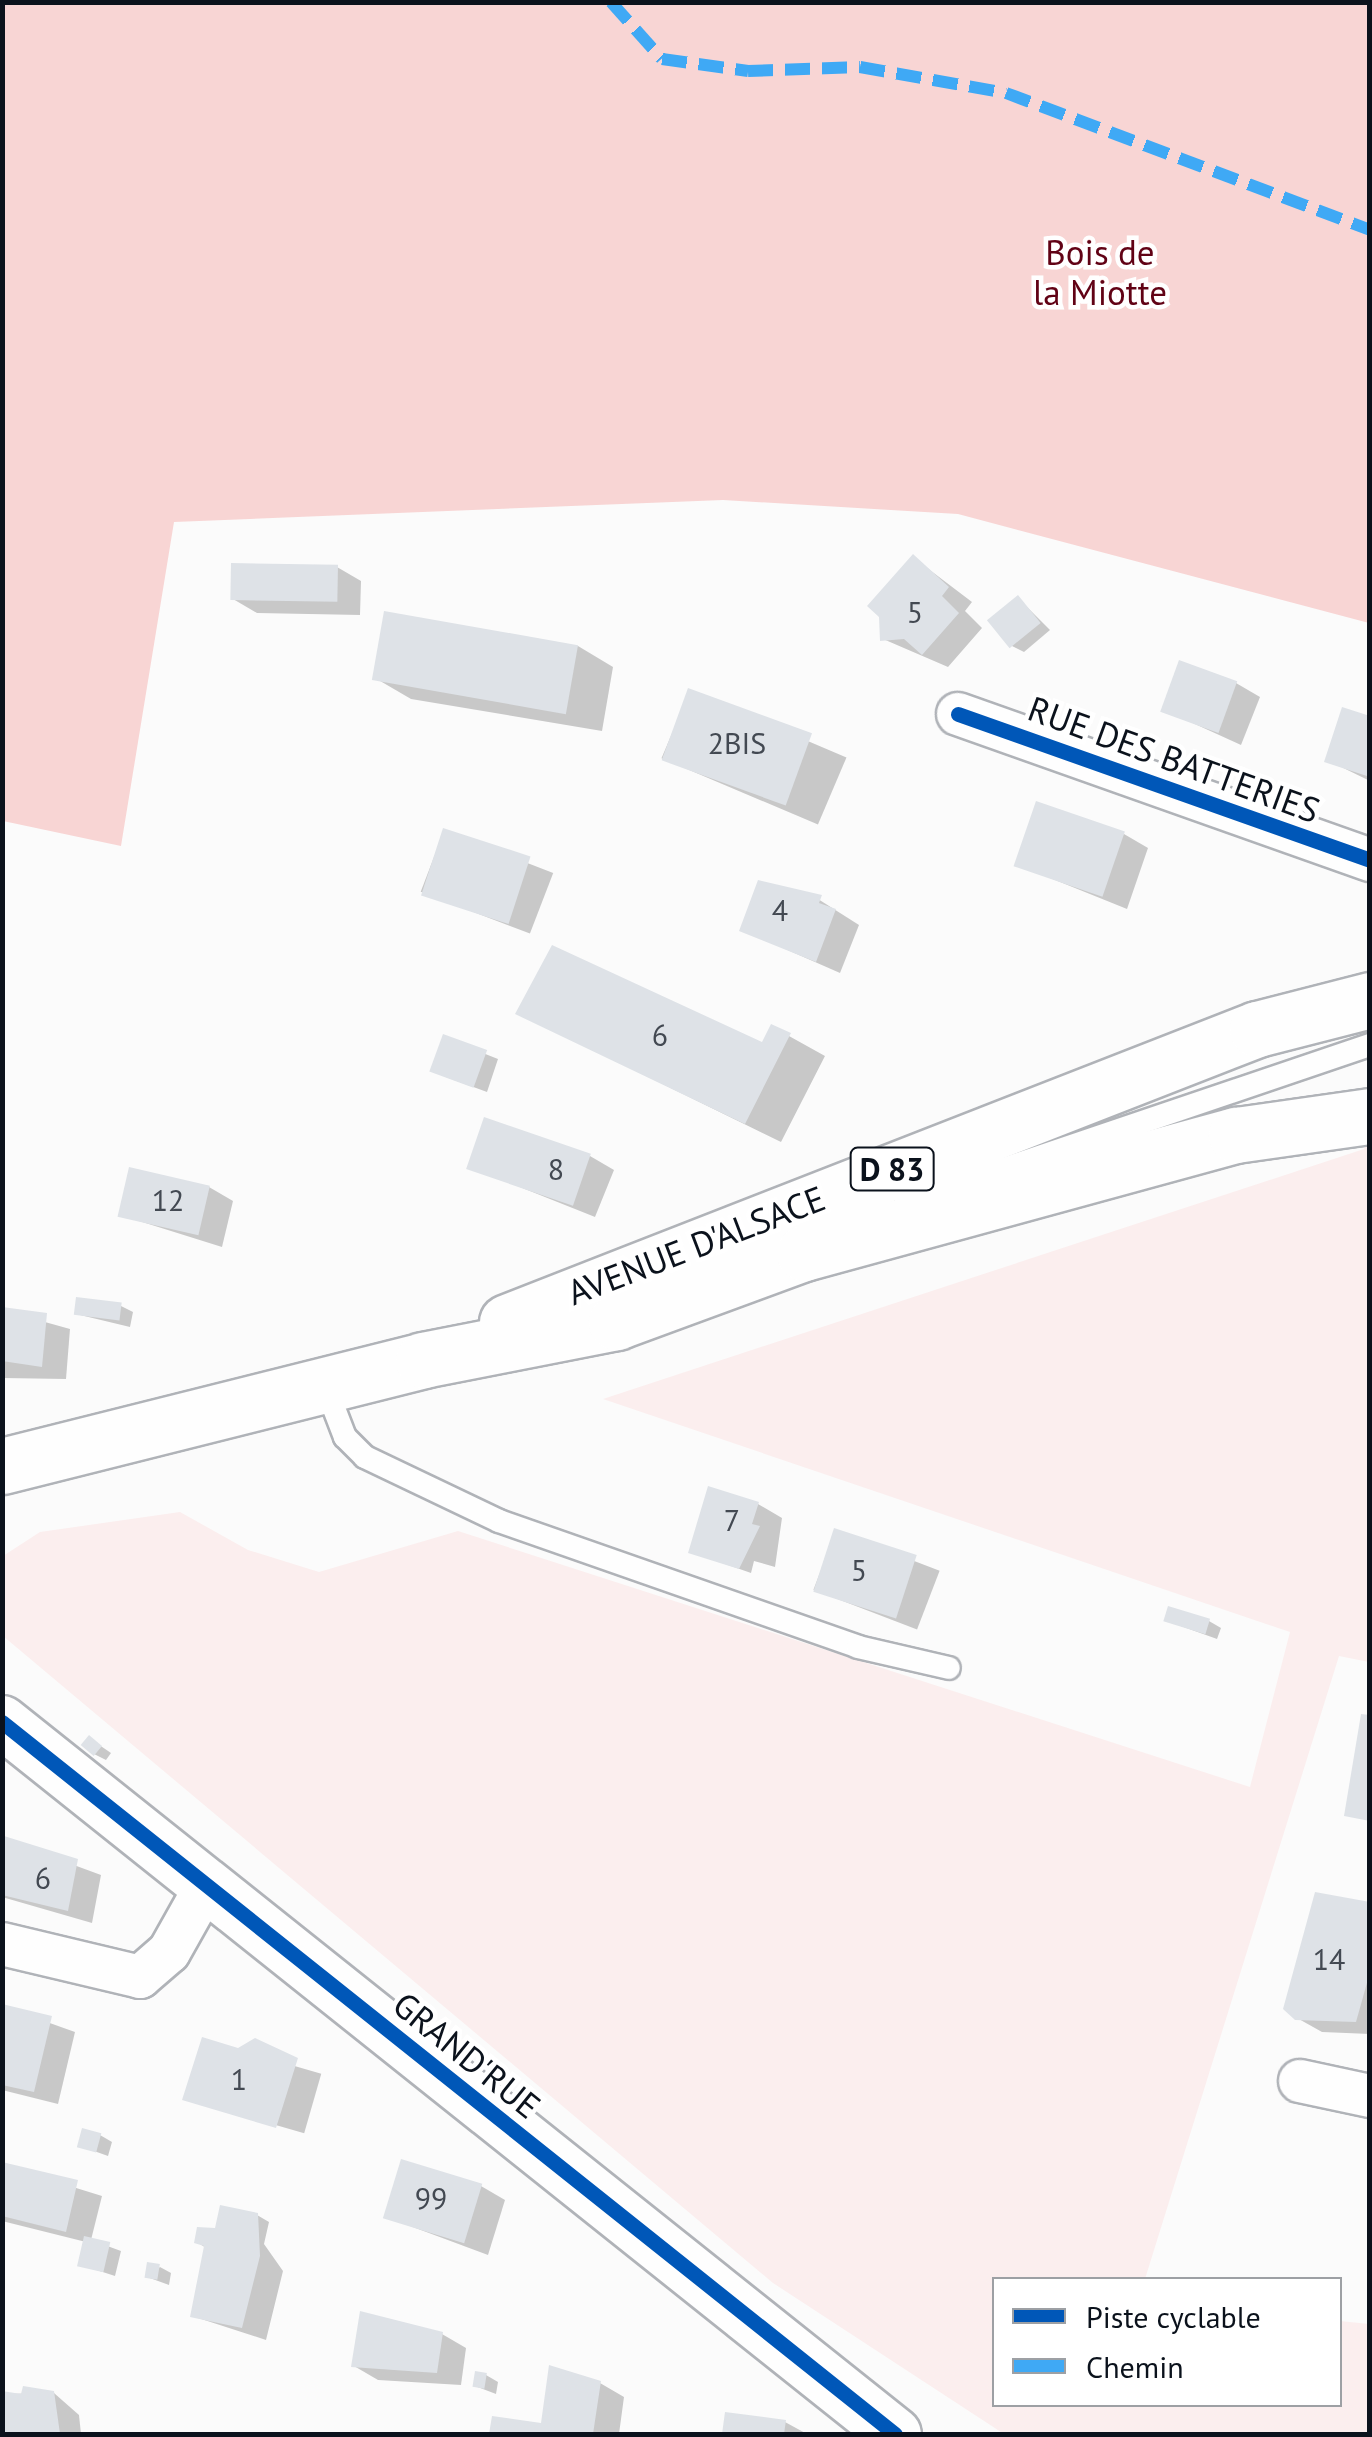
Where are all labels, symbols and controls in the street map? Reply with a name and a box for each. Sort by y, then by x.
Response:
park label: Bois de la Miotte [1033,231,1167,313]
house number: 5 [907,594,923,630]
street label: RUE DES BATTERIES [1023,687,1325,831]
house number: 2BIS [708,725,766,761]
house number: 4 [772,892,788,928]
house number: 6 [652,1017,668,1053]
road number: D 83 [847,1142,937,1196]
house number: 8 [548,1151,564,1187]
street label: AVENUE D'ALSACE [561,1177,831,1313]
house number: 12 [152,1182,184,1218]
house number: 7 [724,1502,740,1538]
house number: 5 [851,1552,867,1588]
house number: 6 [35,1860,51,1896]
house number: 14 [1313,1941,1345,1977]
street label: GRAND'RUE [385,1983,549,2127]
house number: 1 [231,2061,247,2097]
house number: 99 [415,2180,447,2216]
legend [992,2277,1342,2407]
text: Piste cyclable [1086,2297,1261,2336]
text: Chemin [1086,2347,1184,2386]

